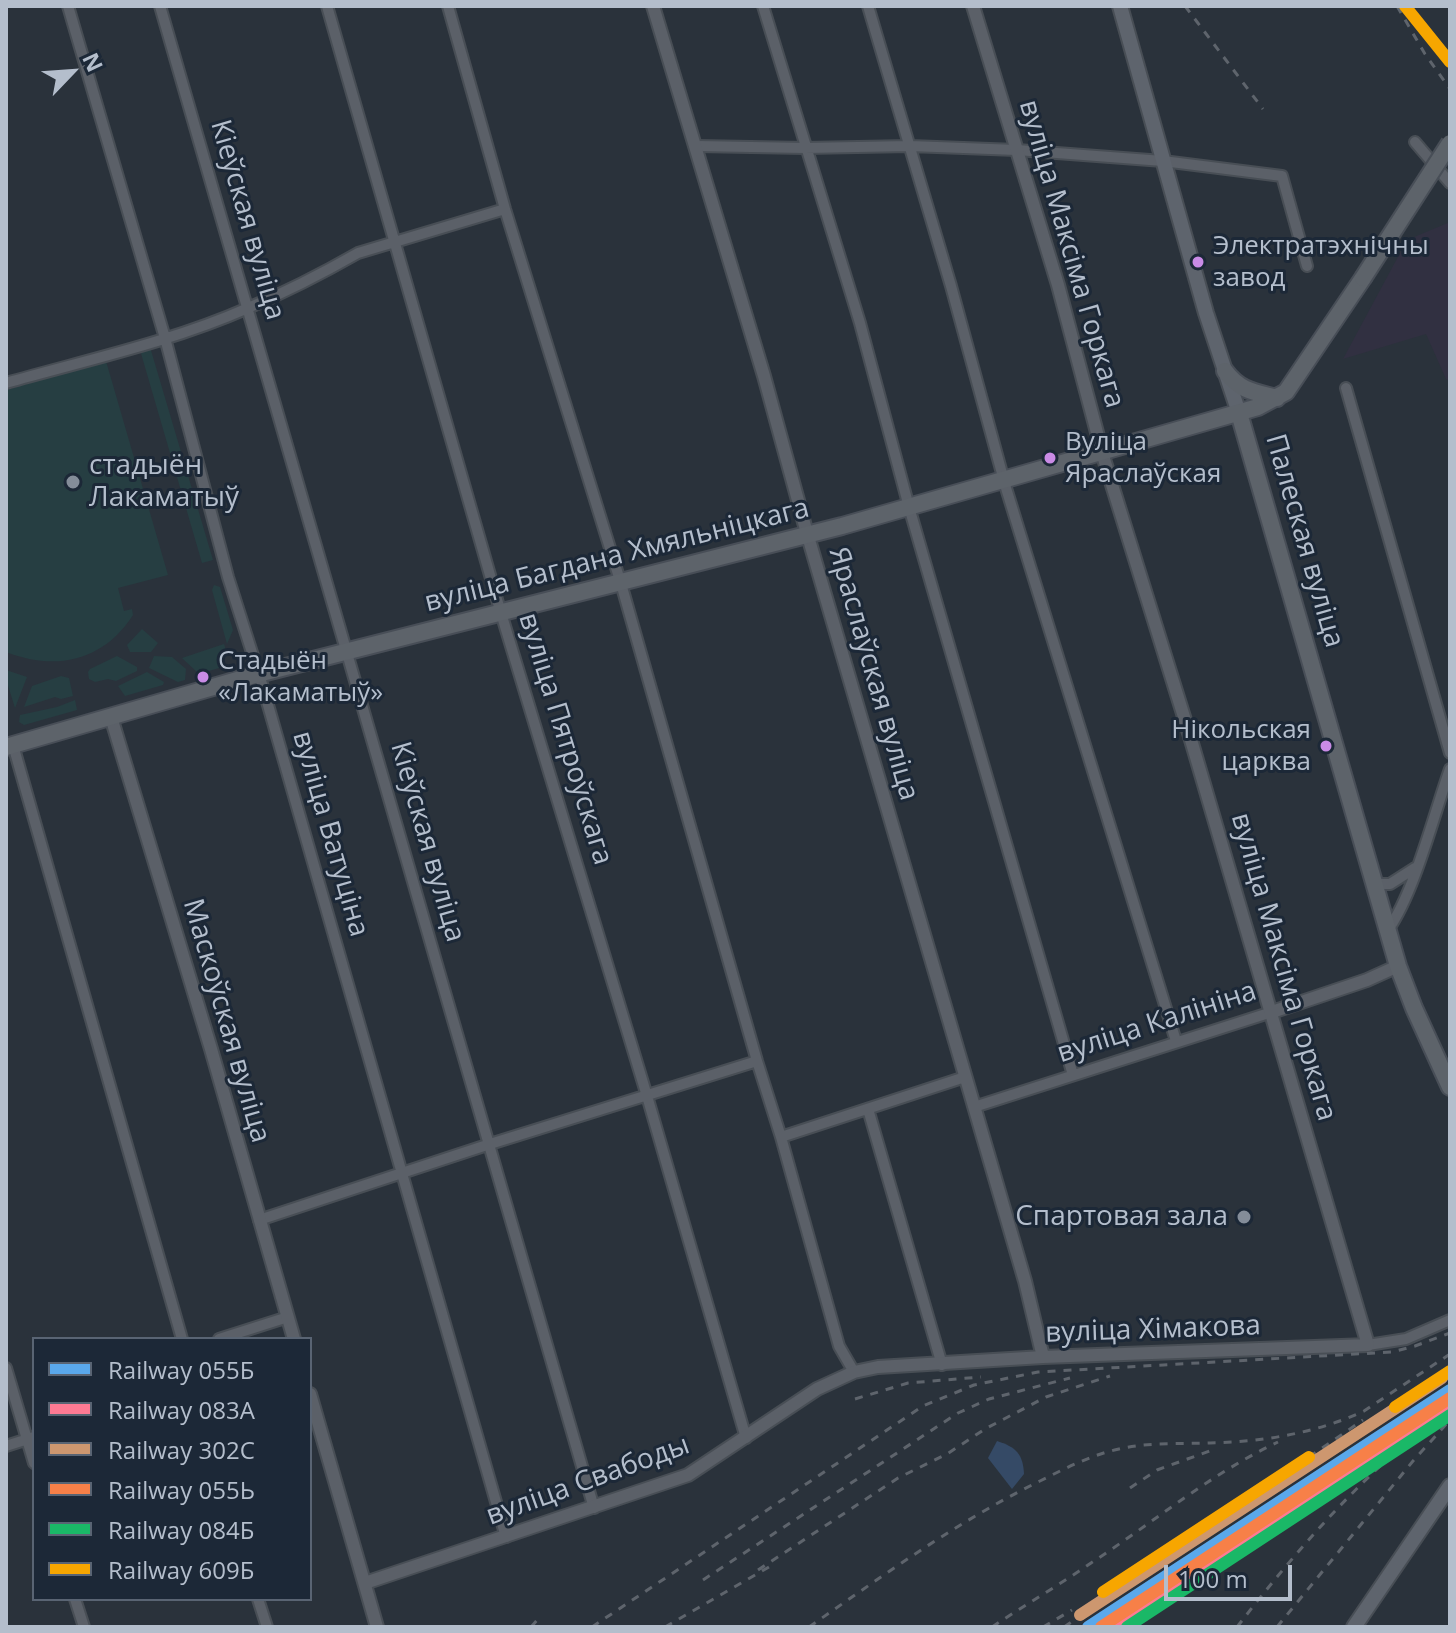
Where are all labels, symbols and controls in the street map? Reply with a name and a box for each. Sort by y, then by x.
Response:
north arrow [32,32,112,112]
text: N [76,47,111,76]
street label: вуліца Максіма Горкага [1011,96,1131,412]
street label: Кіеўская вуліца [202,116,292,324]
place label: Электратэхнічны завод [1213,231,1429,292]
marker: Электратэхнічны завод [1190,254,1206,270]
place label: Вуліца Яраслаўская [1065,427,1221,488]
street label: Палеская вуліца [1258,431,1350,651]
place label: стадыён Лакаматыў [89,449,239,515]
marker: Вуліца Яраслаўская [1042,450,1058,466]
marker: стадыён Лакаматыў [64,473,82,491]
street label: вуліца Багдана Хмяльніцкага [421,492,813,620]
street label: Яраслаўская вуліца [821,543,925,805]
street label: вуліца Пятроўскага [511,609,619,869]
place label: Стадыён «Лакаматыў» [218,646,383,708]
marker: Стадыён «Лакаматыў» [195,669,211,685]
place label: Нікольская царква [1171,715,1311,776]
street label: вуліца Ватуціна [285,727,375,941]
street label: Кіеўская вуліца [382,738,472,946]
marker: Нікольская царква [1318,738,1334,754]
street label: вуліца Максіма Горкага [1223,809,1343,1125]
street label: Маскоўская вуліца [175,895,277,1147]
street label: вуліца Калініна [1053,975,1261,1071]
place label: Спартовая зала [1015,1200,1228,1234]
marker: Спартовая зала [1235,1208,1253,1226]
street label: вуліца Хімакова [1045,1309,1261,1351]
legend [32,1337,312,1601]
text: Railway 055Б [108,1353,254,1386]
text: Railway 083А [108,1393,255,1426]
street label: вуліца Свабоды [482,1429,694,1533]
text: Railway 302С [108,1433,255,1466]
text: Railway 055Ь [108,1473,255,1506]
text: Railway 084Б [108,1513,254,1546]
scale bar [1168,1549,1296,1599]
text: Railway 609Б [108,1553,254,1586]
text: 100 m [1178,1562,1248,1595]

